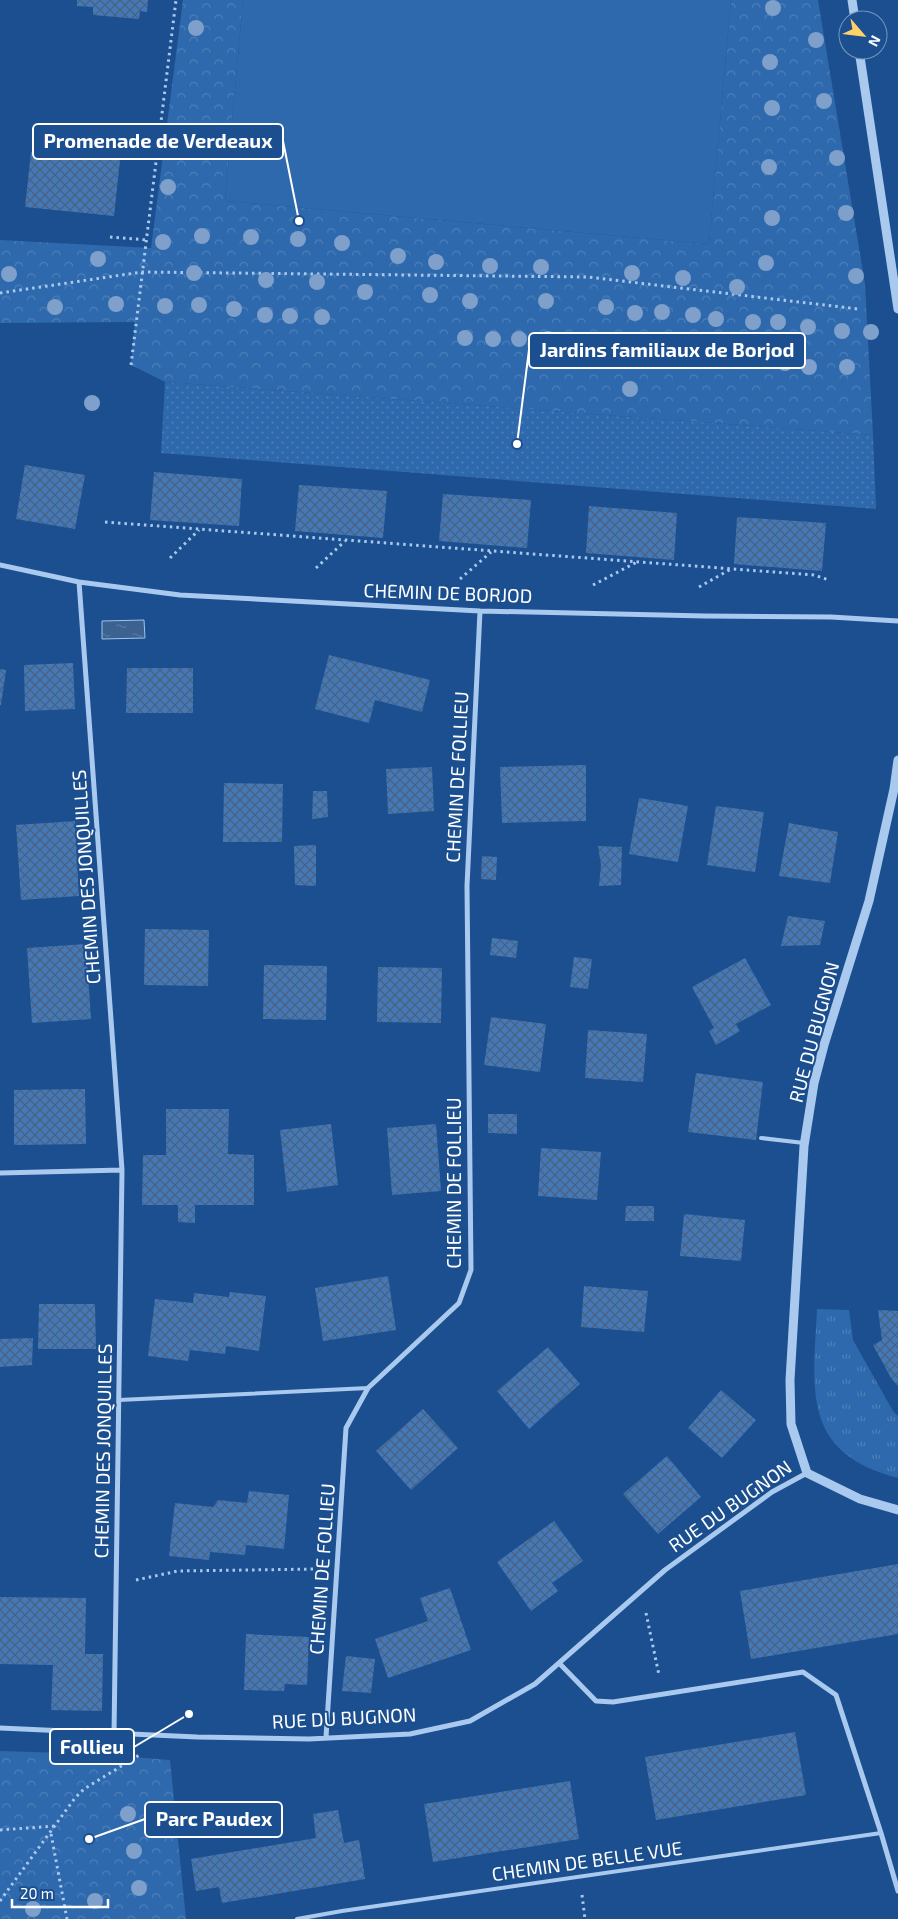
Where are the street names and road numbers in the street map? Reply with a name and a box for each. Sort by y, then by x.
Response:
street label: CHEMIN DE BORJOD [363,578,533,607]
street label: CHEMIN DE FOLLIEU [441,691,472,863]
street label: CHEMIN DES JONQUILLES [67,769,104,985]
street label: RUE DU BUGNON [784,959,843,1105]
street label: CHEMIN DE FOLLIEU [442,1097,465,1269]
street label: CHEMIN DES JONQUILLES [89,1343,116,1559]
street label: RUE DU BUGNON [664,1455,796,1556]
street label: CHEMIN DE FOLLIEU [304,1483,339,1655]
street label: RUE DU BUGNON [271,1702,417,1733]
street label: CHEMIN DE BELLE VUE [490,1836,684,1885]

